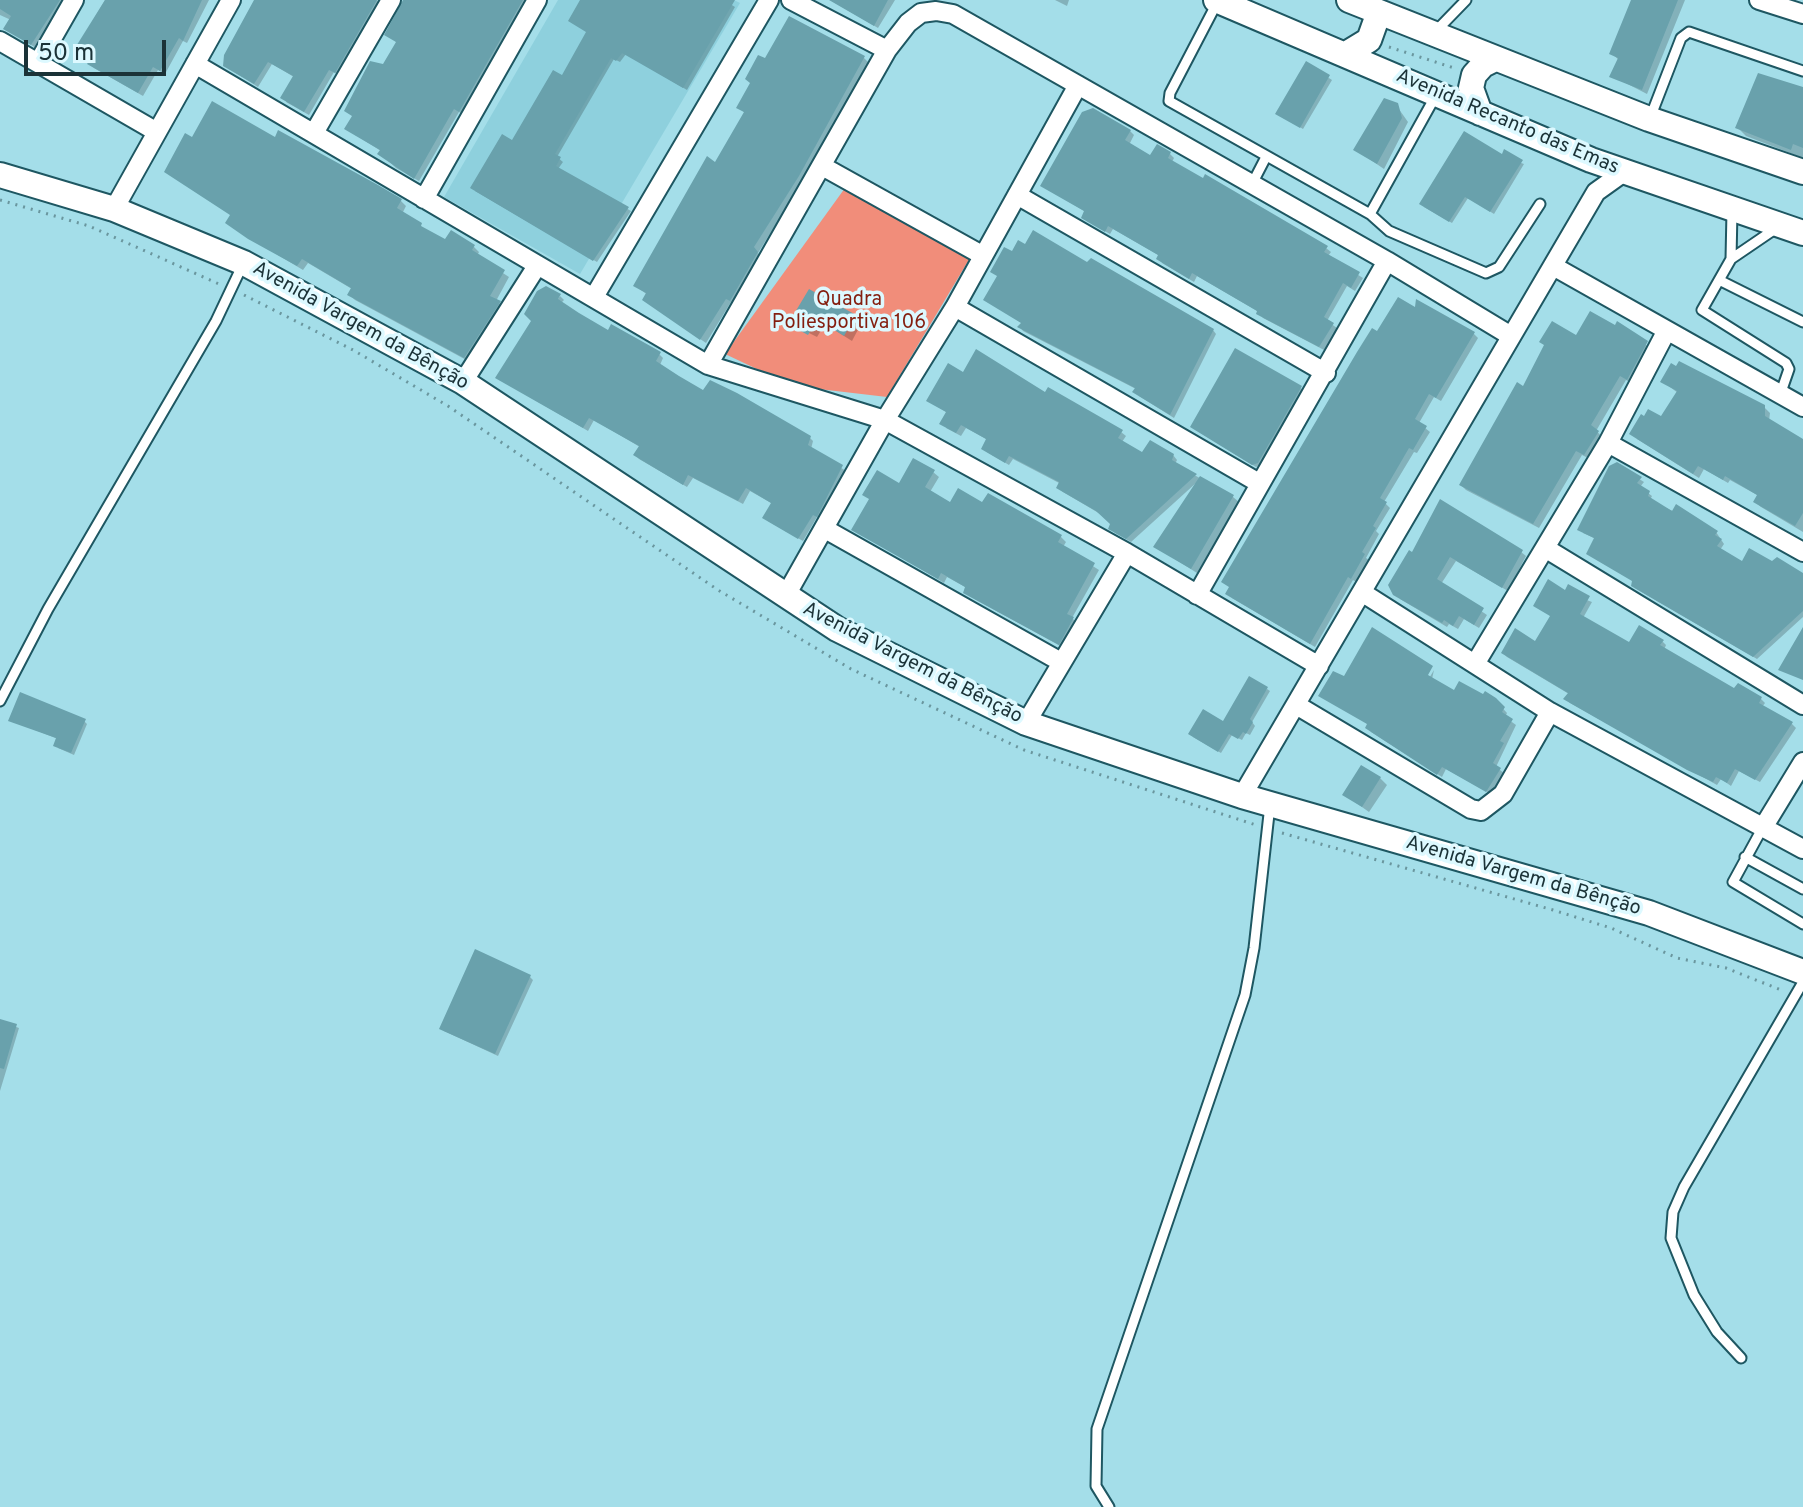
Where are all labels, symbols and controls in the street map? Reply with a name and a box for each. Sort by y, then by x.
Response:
scale bar [28,24,170,74]
text: 50 m [38,39,94,69]
street label: Avenida Recanto das Emas [1392,65,1622,181]
street label: Avenida Vargem da Bênção [248,258,472,396]
park label: Quadra Poliesportiva 106 [772,289,926,336]
street label: Avenida Vargem da Bênção [798,598,1026,730]
street label: Avenida Vargem da Bênção [1403,832,1643,922]

